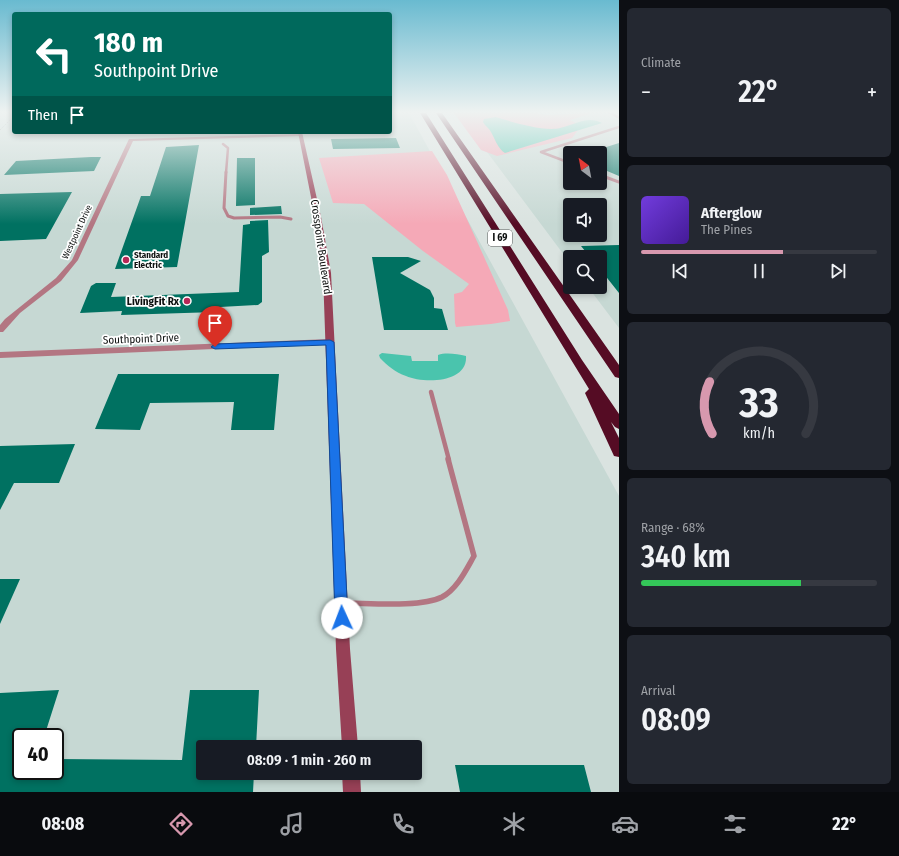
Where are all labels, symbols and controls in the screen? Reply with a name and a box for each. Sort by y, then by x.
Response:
text: 180 m [94,26,163,59]
icon: left [28,28,80,80]
text: Climate [641,55,681,70]
text: Southpoint Drive [94,60,218,82]
text: 22° [738,74,780,110]
text: − [641,79,651,106]
text: + [867,79,877,106]
icon: arrive [66,104,88,126]
text: Then [28,106,58,124]
north arrow [563,146,607,190]
map controls [563,146,607,294]
button: sound [563,198,607,242]
street label: Crosspoint Boulevard [308,199,334,295]
street label: Westpoint Drive [60,203,94,261]
text: Afterglow [701,204,762,222]
text: The Pines [701,222,752,237]
road number: I 69 [488,230,512,246]
place label: Standard Electric [134,250,168,270]
button: search [563,250,607,294]
marker: Standard Electric [121,255,131,265]
icon: previous [669,260,691,282]
icon: pause [748,260,770,282]
icon: next [827,260,849,282]
place label: LivingFit Rx [127,295,180,308]
marker: LivingFit Rx [182,296,192,306]
pin [198,306,232,347]
icon: arrive [204,312,226,334]
street label: Southpoint Drive [103,331,179,347]
text: 33 [738,378,779,428]
text: km/h [743,425,775,442]
text: Range · 68% [641,520,705,535]
text: 340 km [641,539,731,575]
position arrow [321,597,363,639]
text: Arrival [641,683,675,698]
text: 08:09 [641,702,711,738]
speed limit sign: 40 [12,728,64,780]
text: 08:09 · 1 min · 260 m [247,751,371,769]
icon: directions [167,810,195,838]
icon: music [278,810,306,838]
icon: phone [389,810,417,838]
icon: climate [500,810,528,838]
icon: car [611,810,639,838]
icon: filters [721,810,749,838]
text: 08:08 [41,813,84,835]
text: 22° [832,813,857,835]

